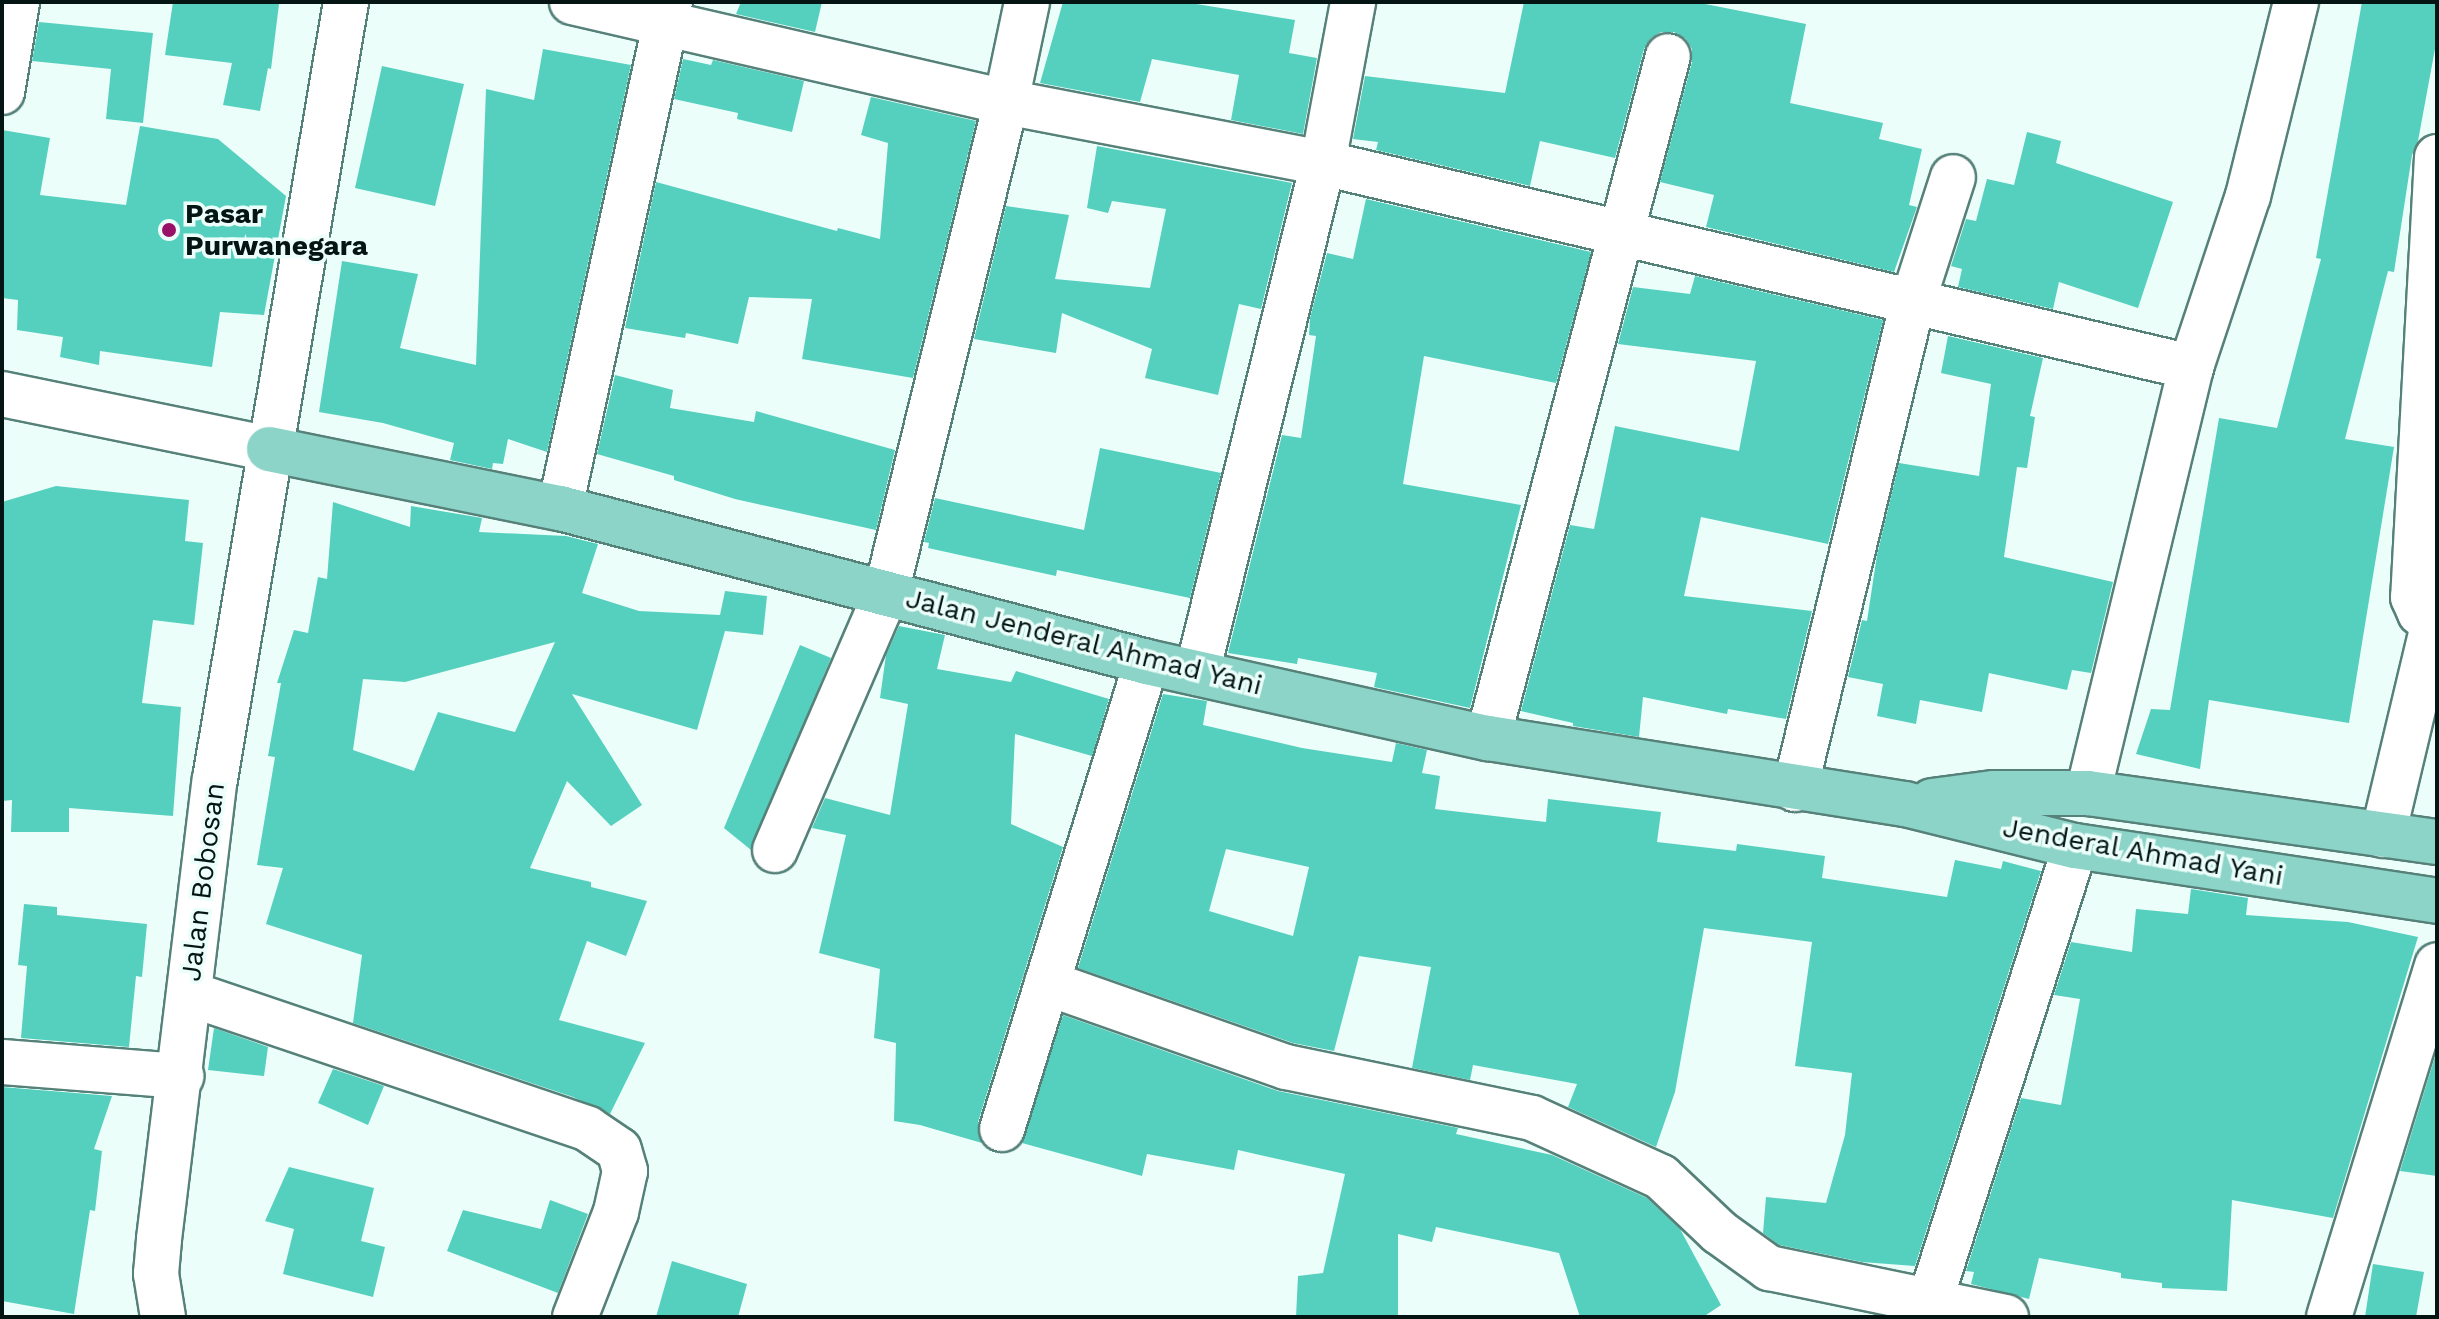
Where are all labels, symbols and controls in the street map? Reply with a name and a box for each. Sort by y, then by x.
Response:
place label: Pasar Purwanegara [185,197,368,263]
marker: Pasar Purwanegara [160,221,178,239]
street label: Jalan Jenderal Ahmad Yani [900,581,1268,703]
street label: Jalan Bobosan [174,781,232,983]
street label: Jenderal Ahmad Yani [1999,810,2287,894]

